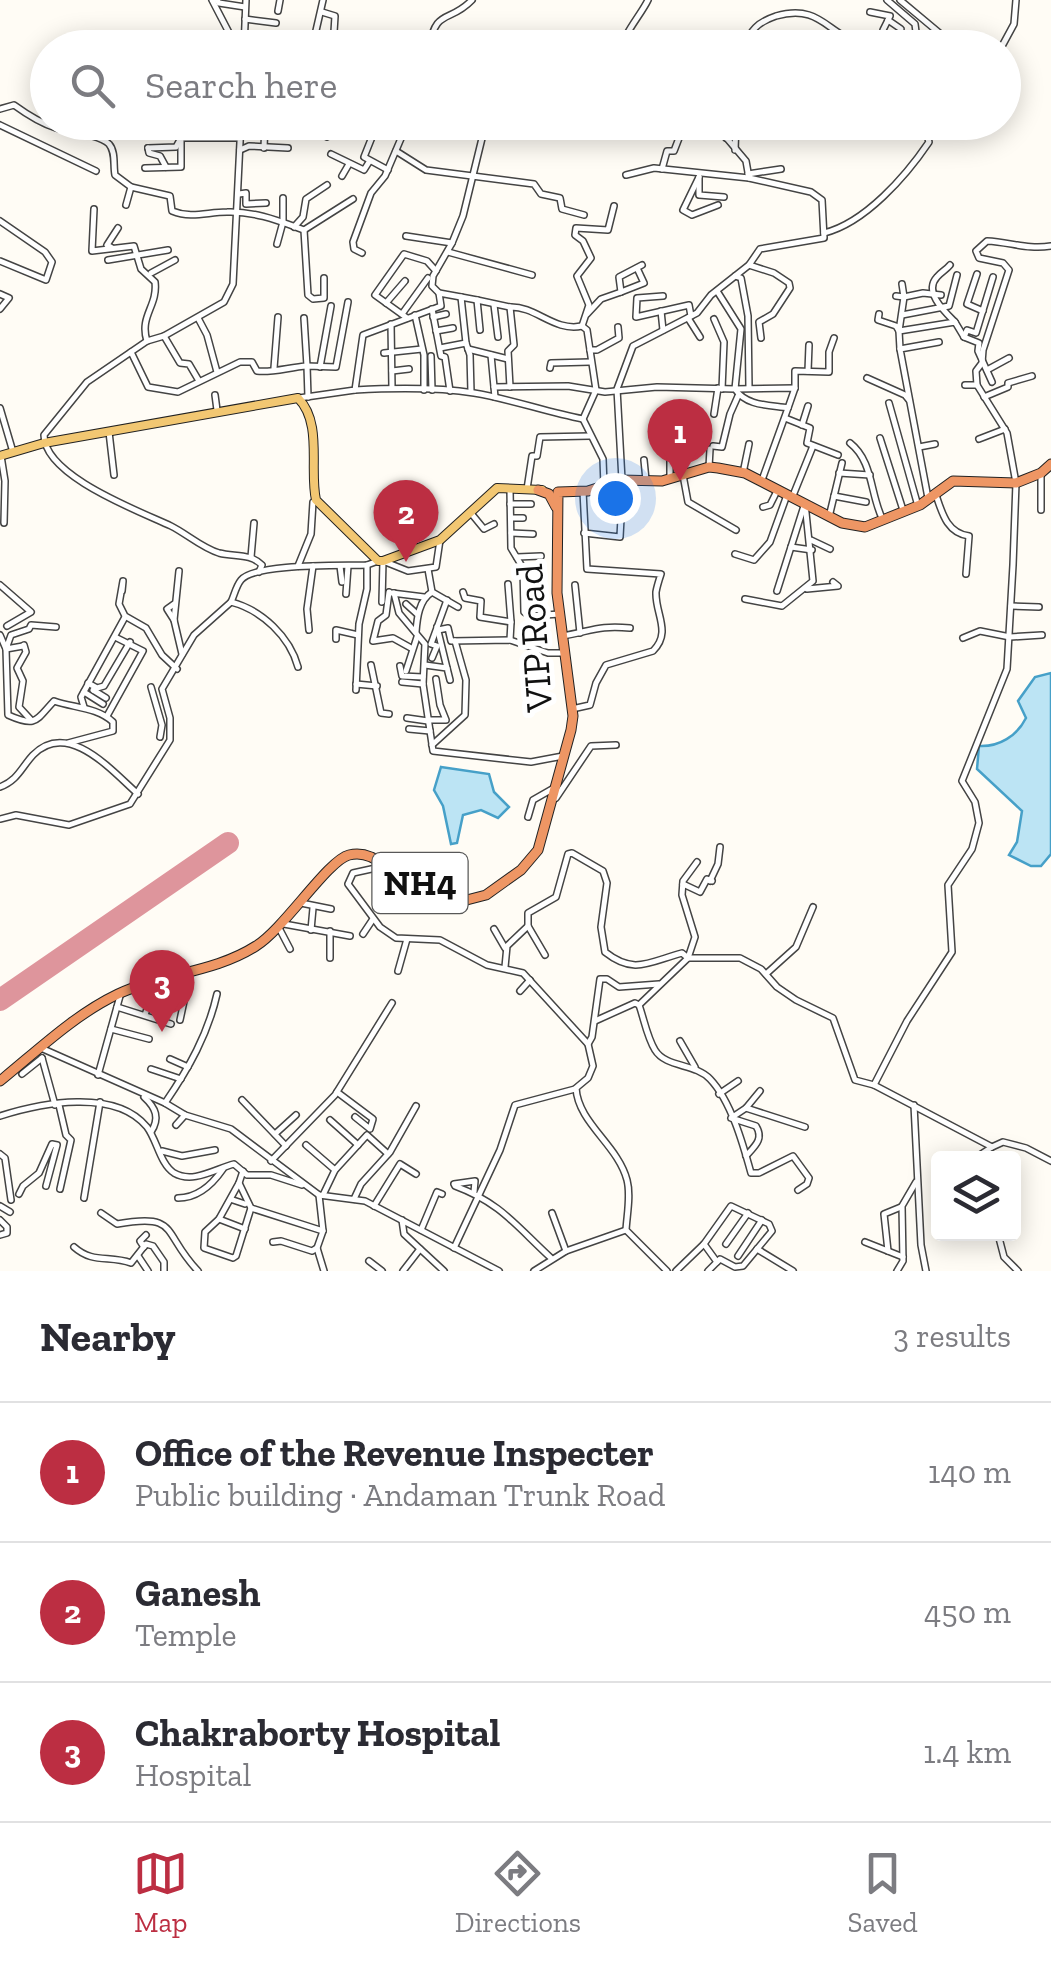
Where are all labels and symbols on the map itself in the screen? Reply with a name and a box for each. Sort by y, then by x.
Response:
pin: 1 [648,398,712,481]
your location [590,473,641,524]
pin: 2 [374,480,438,562]
street label: VIP Road [506,562,562,715]
road number: NH4 [372,853,468,913]
pin: 3 [130,950,194,1032]

